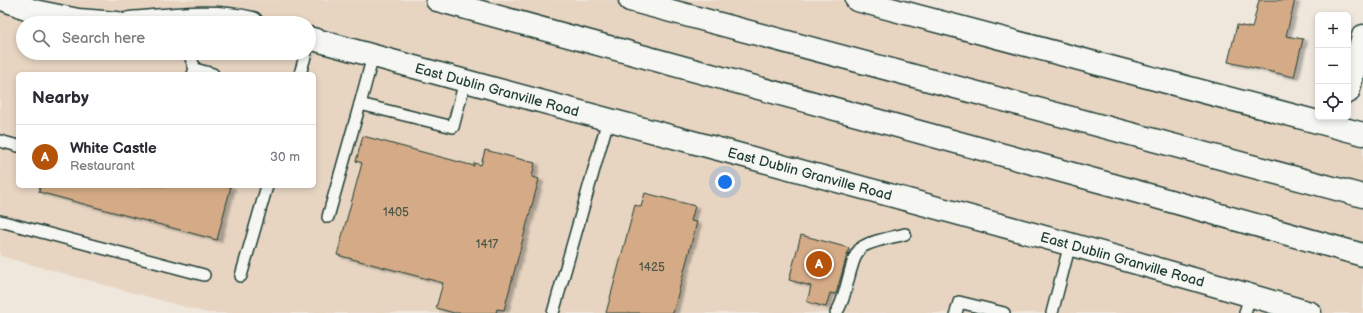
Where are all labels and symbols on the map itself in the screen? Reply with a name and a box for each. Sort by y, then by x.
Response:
street label: East Dublin Granville Road [413,60,581,120]
street label: East Dublin Granville Road [726,144,894,204]
your location [715,172,735,192]
house number: 1405 [383,205,409,220]
street label: East Dublin Granville Road [1038,229,1206,291]
house number: 1417 [476,237,498,252]
pin: A [806,249,832,279]
house number: 1425 [639,260,665,275]

